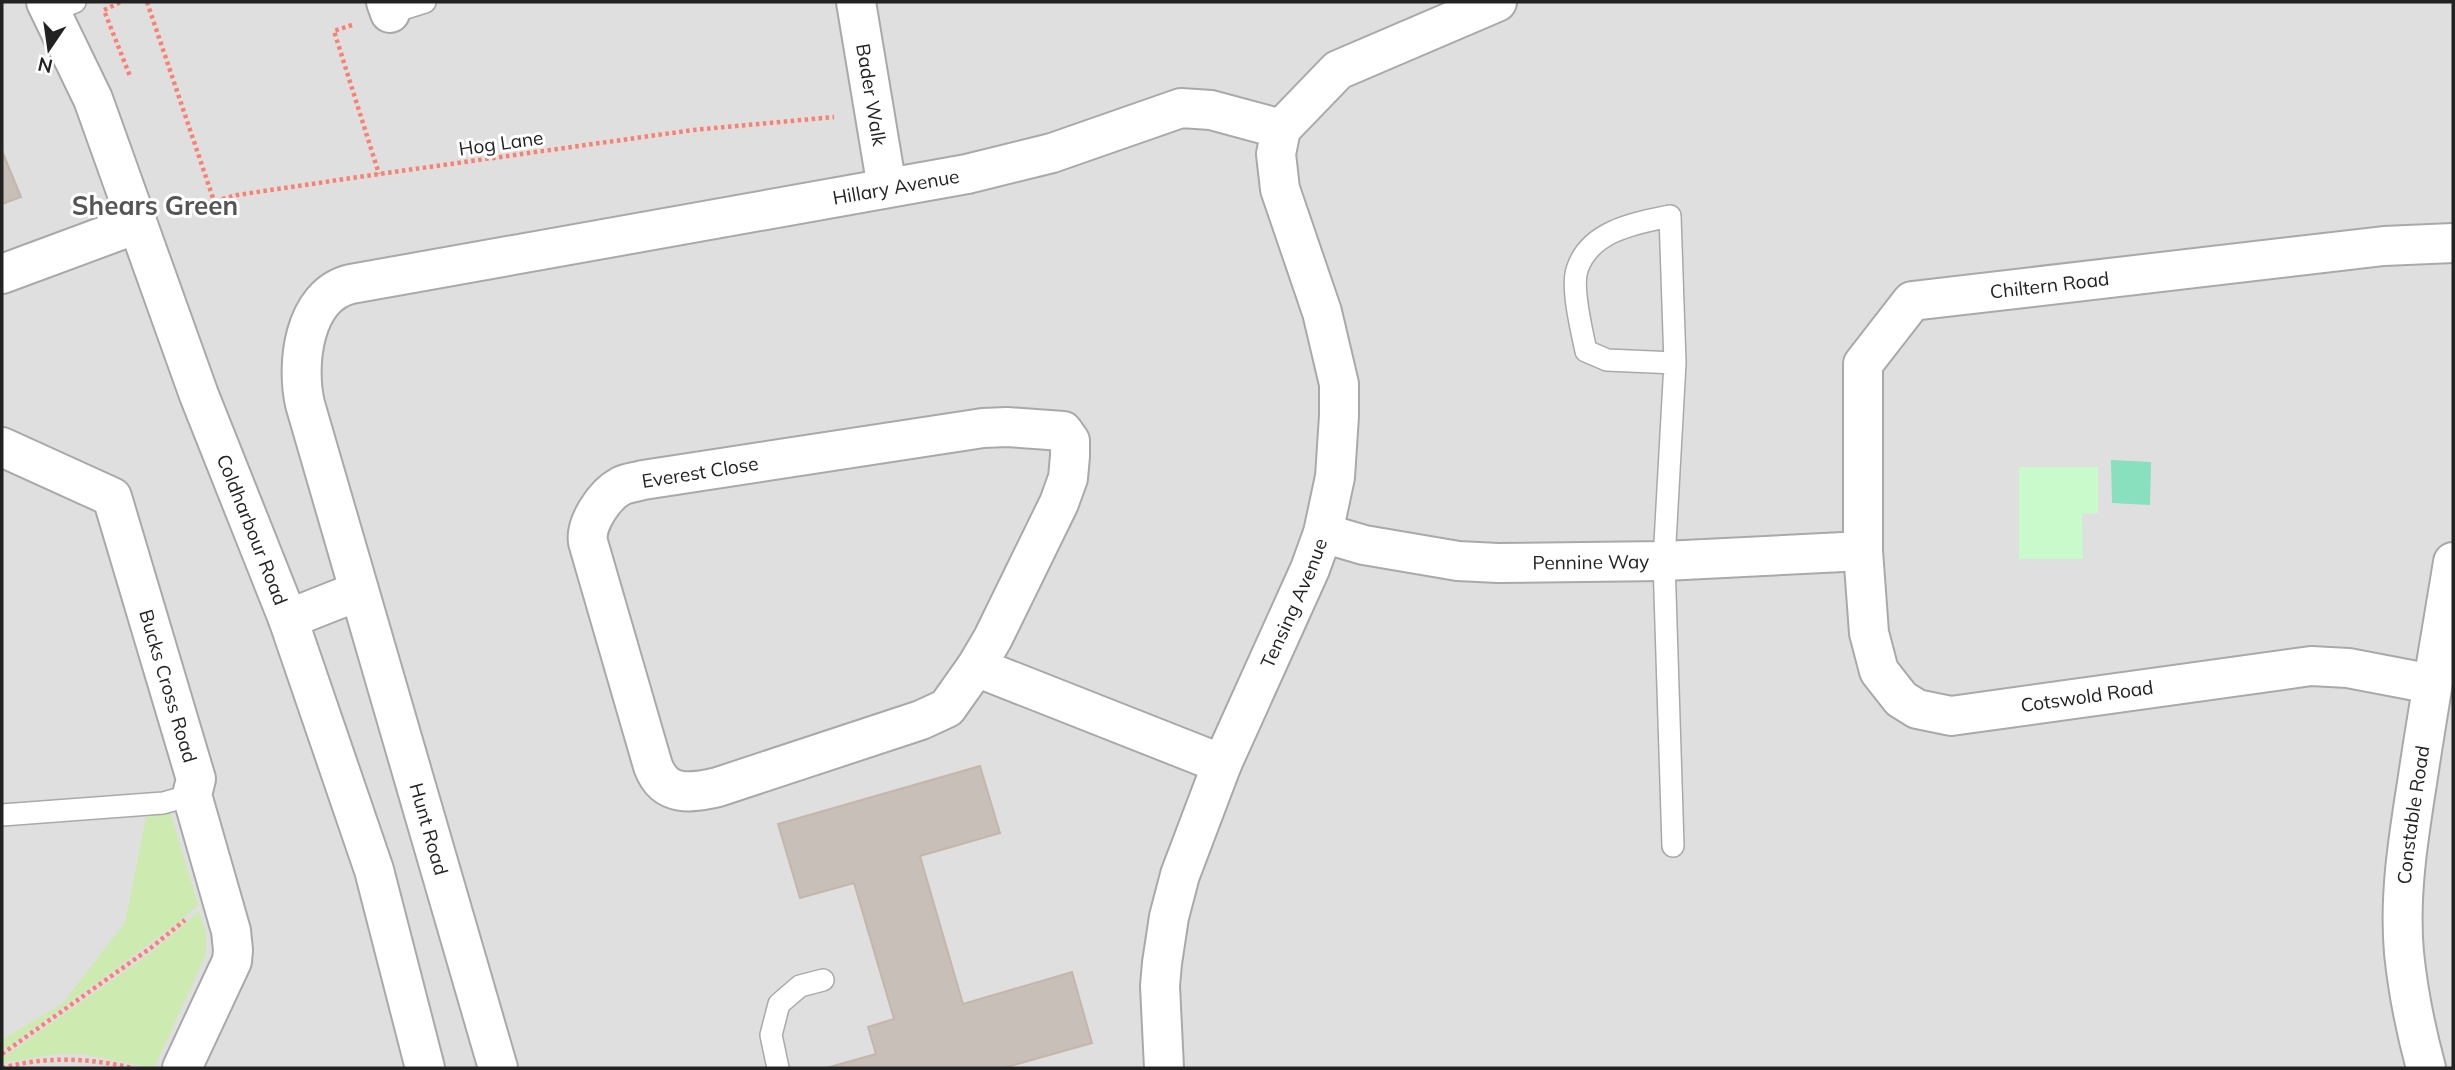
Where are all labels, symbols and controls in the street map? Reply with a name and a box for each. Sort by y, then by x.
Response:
north arrow [14,14,84,84]
street label: Bader Walk [851,42,892,148]
text: N [35,52,55,79]
street label: Hog Lane [457,125,545,161]
street label: Hillary Avenue [831,164,961,210]
district label: Shears Green [72,189,238,222]
street label: Chiltern Road [1989,266,2110,304]
street label: Coldharbour Road [212,451,293,608]
street label: Everest Close [640,451,760,493]
street label: Tensing Avenue [1255,535,1332,672]
street label: Pennine Way [1532,549,1650,575]
street label: Bucks Cross Road [134,607,202,765]
street label: Cotswold Road [2019,675,2155,717]
street label: Constable Road [2392,744,2435,885]
street label: Hunt Road [404,780,454,878]

